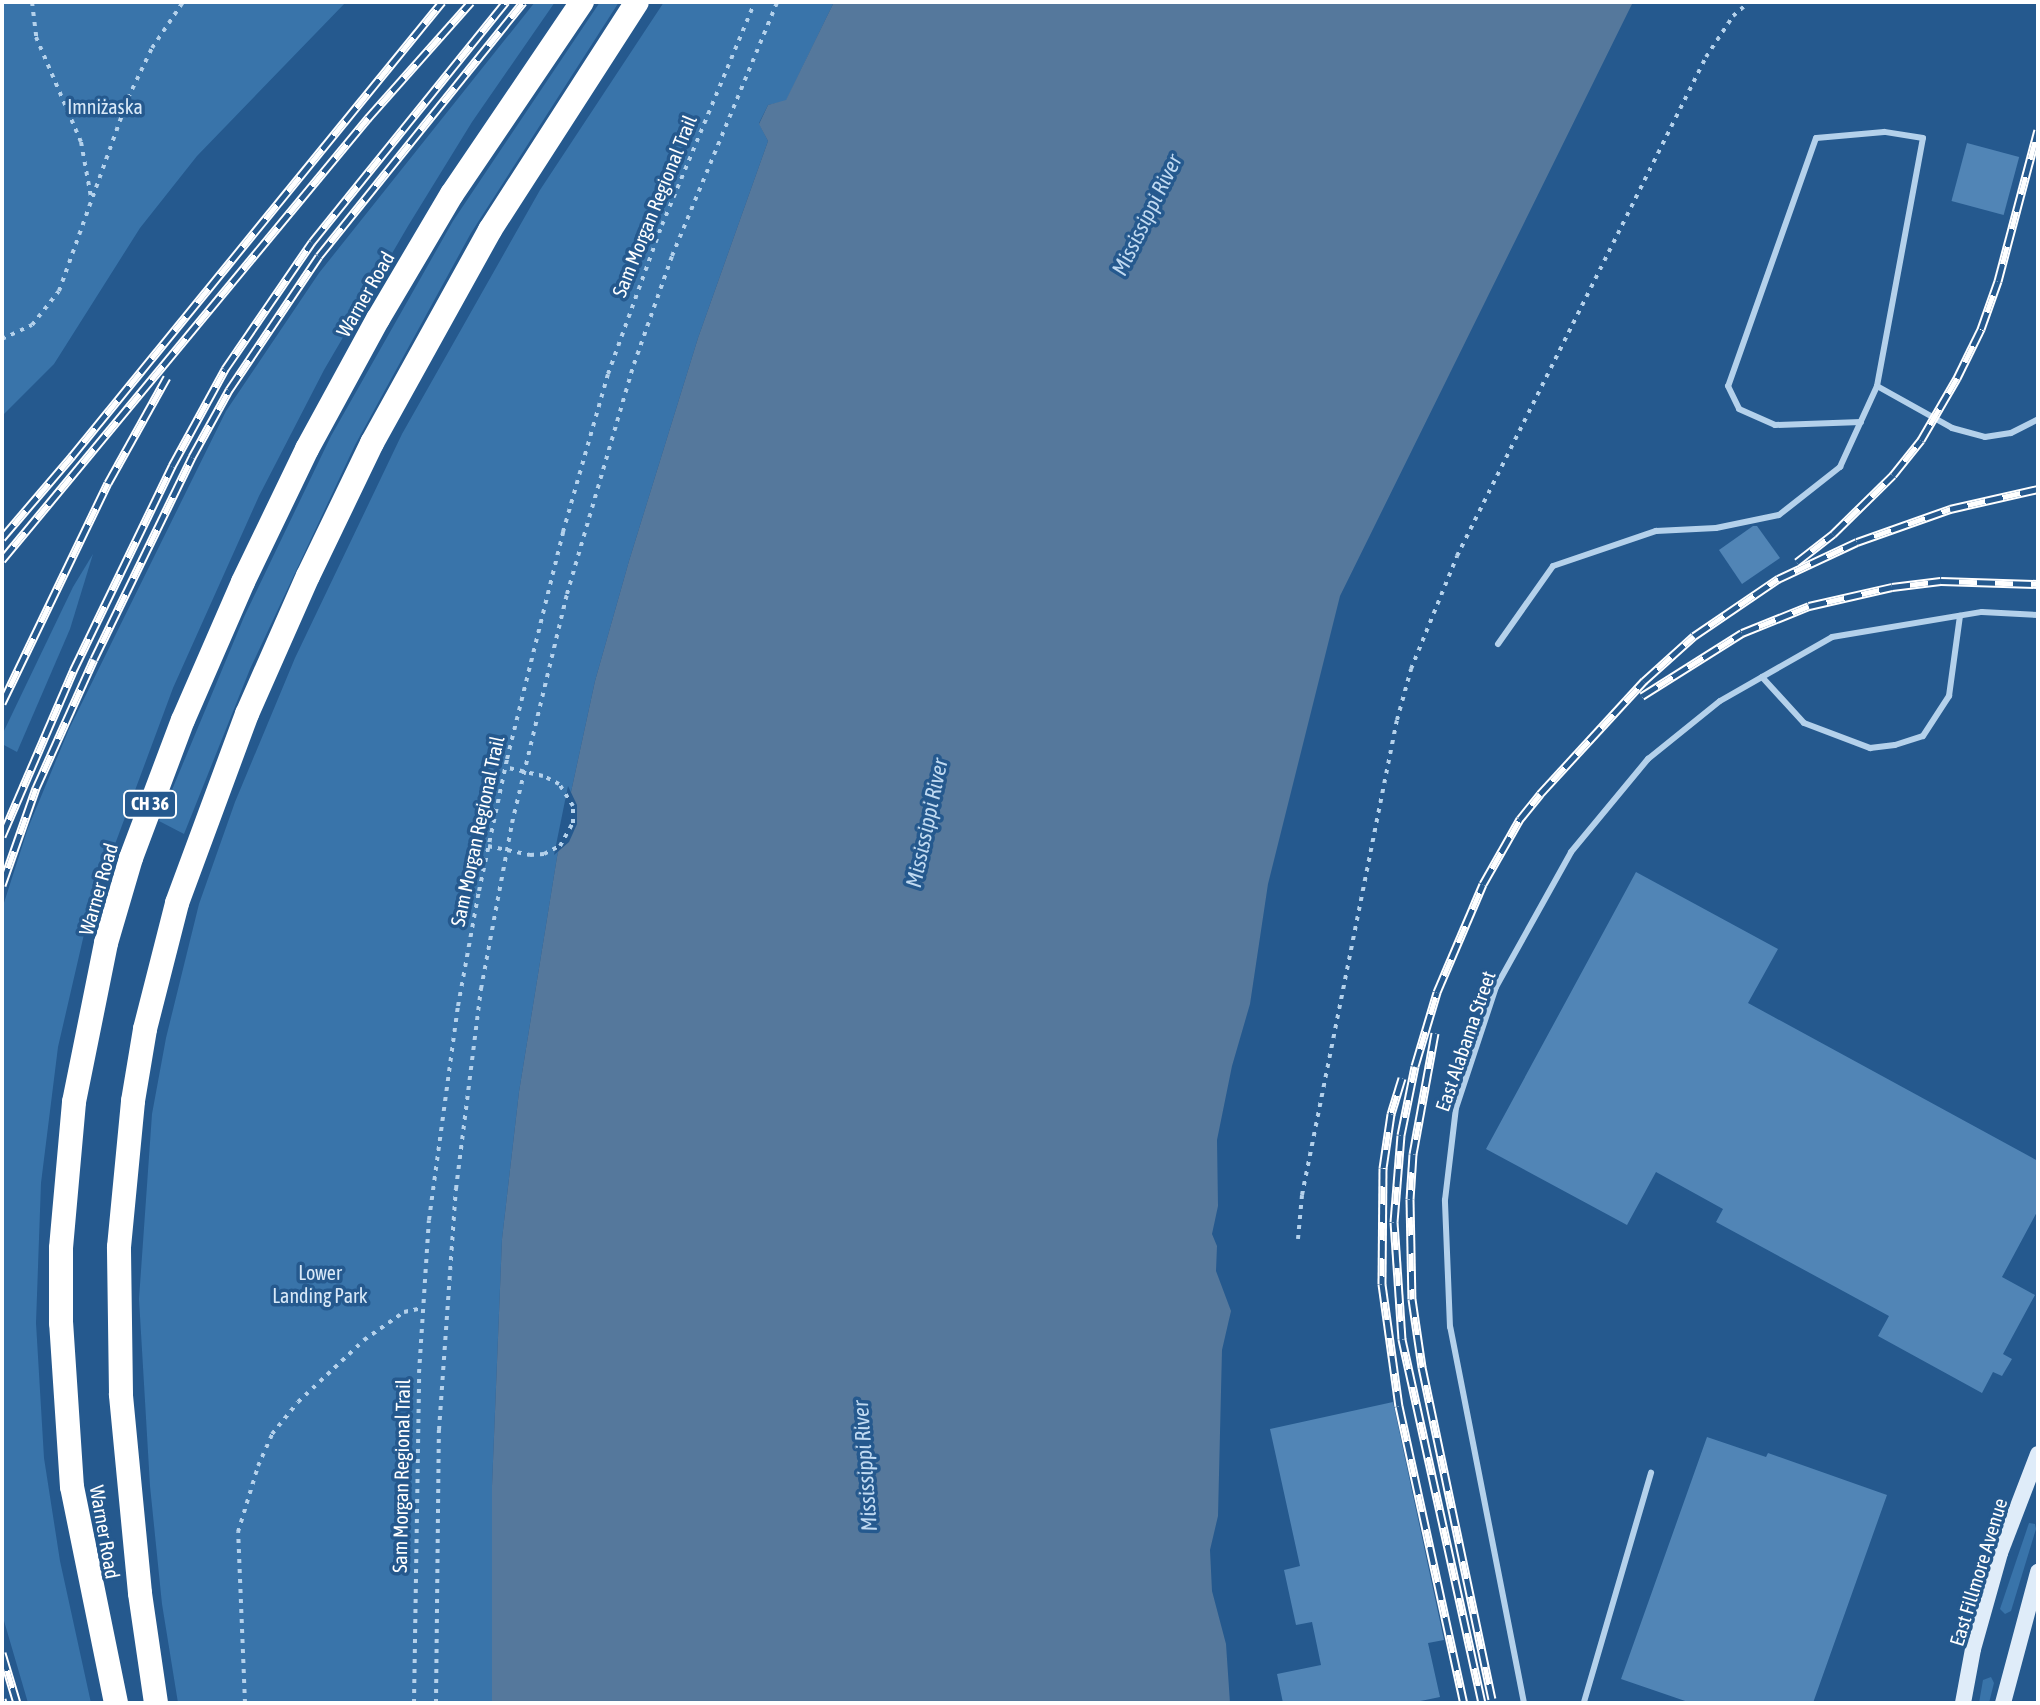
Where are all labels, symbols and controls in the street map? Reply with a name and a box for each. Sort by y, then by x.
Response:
park label: Imniżaska [67,94,143,118]
street label: Sam Morgan Regional Trail [607,112,701,300]
water label: Mississippi River [1106,150,1188,280]
street label: Warner Road [331,247,399,341]
street label: Sam Morgan Regional Trail [445,734,509,928]
water label: Mississippi River [900,756,954,890]
road number: CH 36 [122,790,178,818]
street label: Warner Road [73,840,123,938]
street label: East Alabama Street [1430,968,1500,1114]
park label: Lower Landing Park [272,1261,368,1308]
street label: Sam Morgan Regional Trail [387,1379,415,1573]
water label: Mississippi River [847,1400,883,1532]
street label: Warner Road [85,1483,125,1581]
street label: East Fillmore Avenue [1944,1495,2012,1649]

